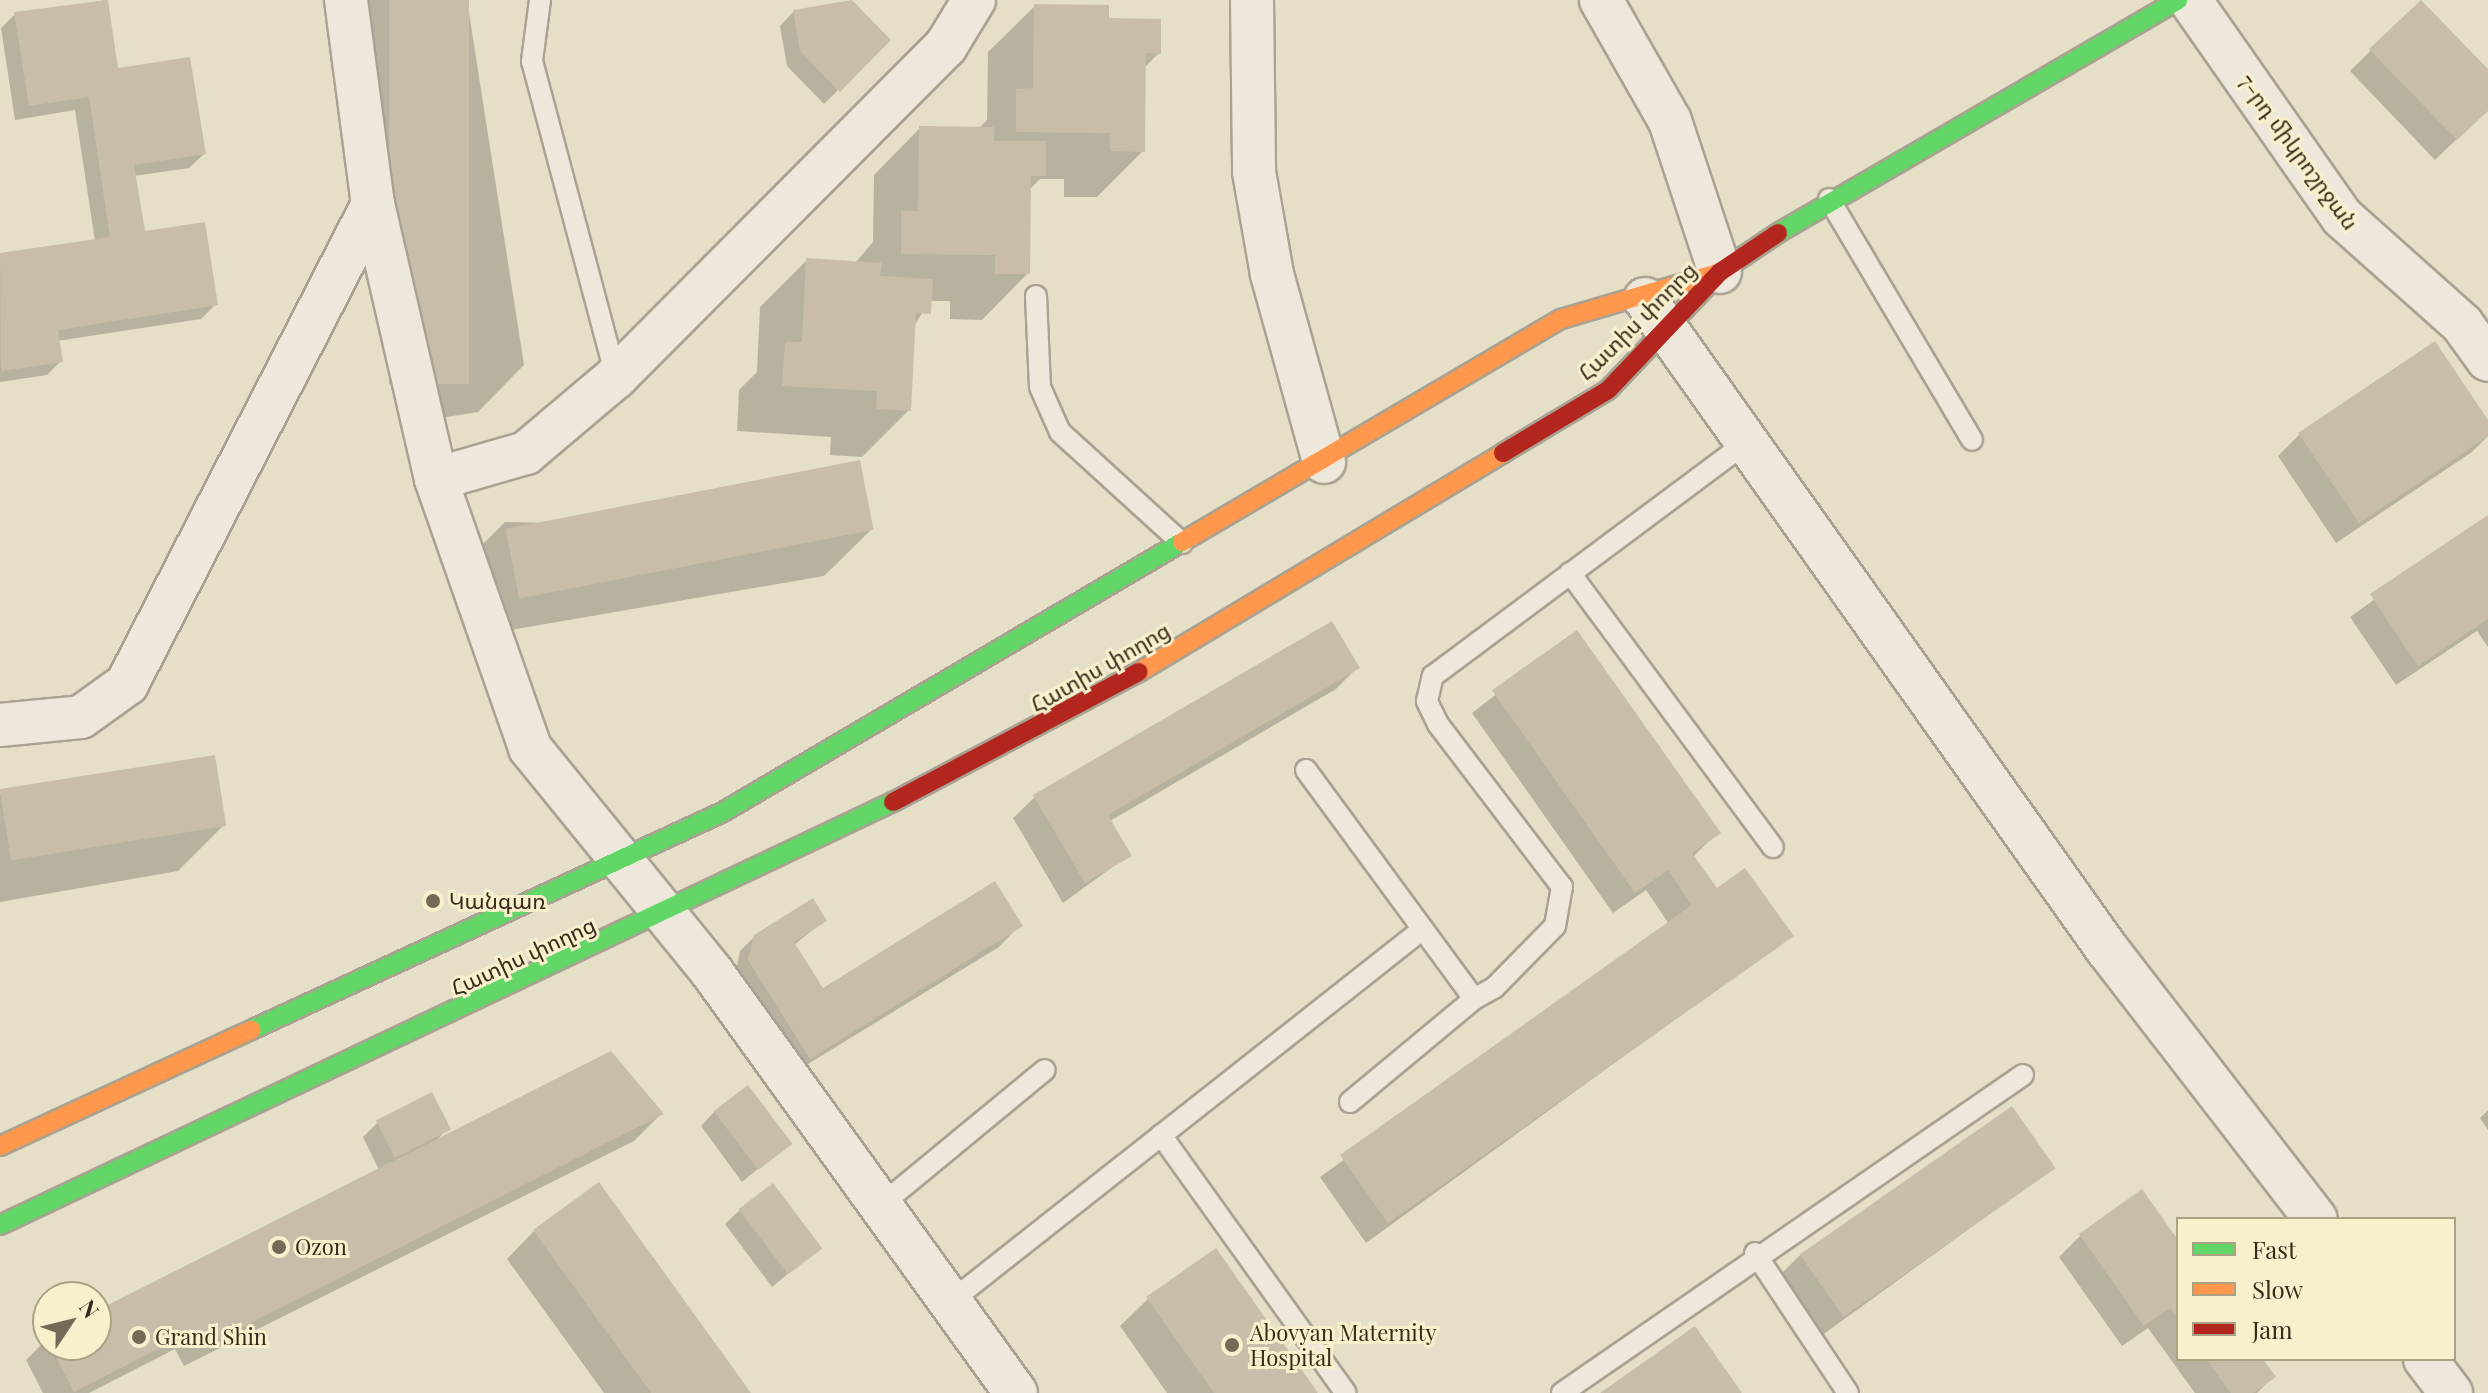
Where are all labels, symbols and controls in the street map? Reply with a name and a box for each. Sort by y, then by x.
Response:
street label: 7-րդ միկրոշրջան [2234,69,2364,235]
street label: Հատիս փողոց [1572,256,1702,386]
street label: Հատիս փողոց [1026,616,1174,718]
place label: Կանգառ [449,888,546,914]
marker: Կանգառ [424,892,442,910]
street label: Հատիս փողոց [447,911,599,1001]
legend [2176,1217,2456,1361]
text: Fast [2252,1233,2297,1265]
place label: Ozon [295,1234,347,1260]
marker: Ozon [270,1238,288,1256]
text: Slow [2252,1273,2303,1305]
north arrow [32,1281,112,1361]
text: N [73,1293,107,1323]
text: Jam [2252,1313,2293,1345]
place label: Abovyan Maternity Hospital [1250,1319,1437,1370]
place label: Grand Shin [155,1324,267,1350]
marker: Grand Shin [130,1328,148,1346]
marker: Abovyan Maternity Hospital [1221,1334,1243,1356]

